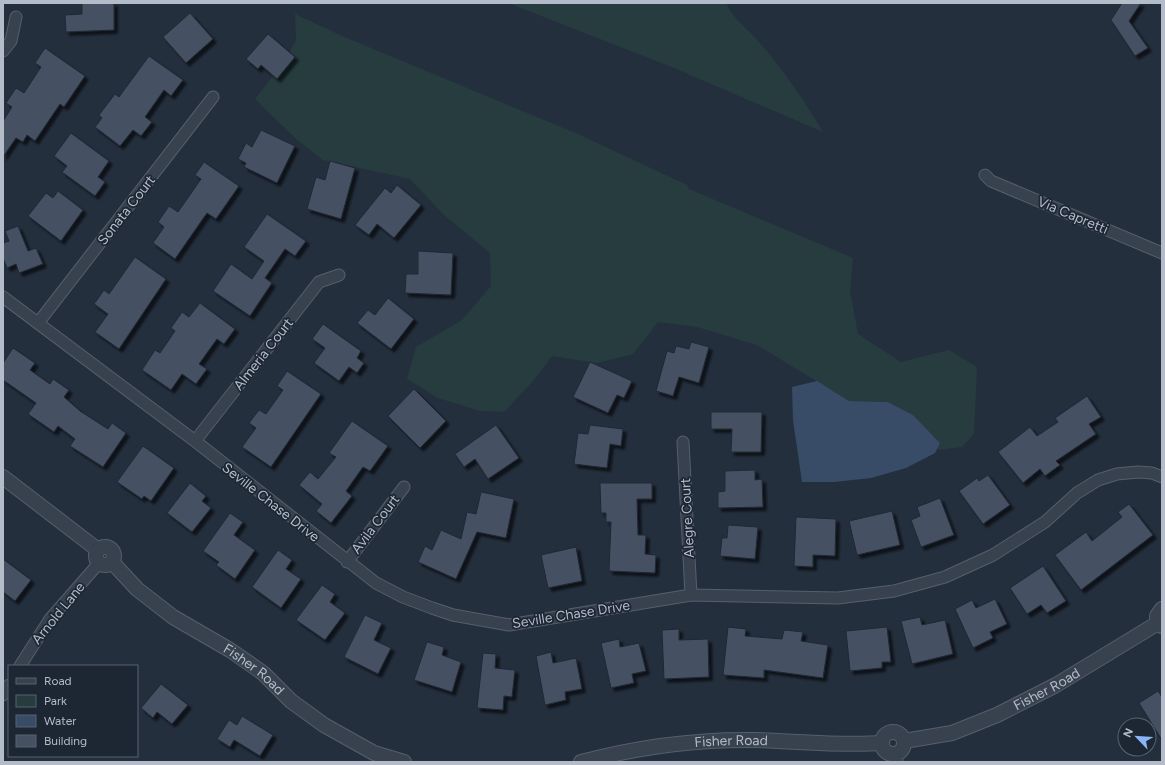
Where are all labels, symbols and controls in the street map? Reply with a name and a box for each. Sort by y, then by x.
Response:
street label: Sonata Court [94,172,159,248]
street label: Via Capretti [1035,193,1111,238]
street label: Almeria Court [230,315,297,394]
street label: Seville Chase Drive [219,459,323,546]
street label: Alegre Court [677,477,698,559]
street label: Avila Court [348,491,403,557]
street label: Arnold Lane [28,579,89,648]
street label: Seville Chase Drive [511,597,631,632]
street label: Fisher Road [220,640,288,699]
street label: Fisher Road [1011,664,1083,714]
legend [8,665,138,757]
text: Road [44,674,72,688]
text: Park [44,694,67,708]
text: Water [44,714,76,728]
north arrow [1117,717,1157,757]
text: N [1121,726,1136,740]
street label: Fisher Road [694,732,768,751]
text: Building [44,734,87,748]

